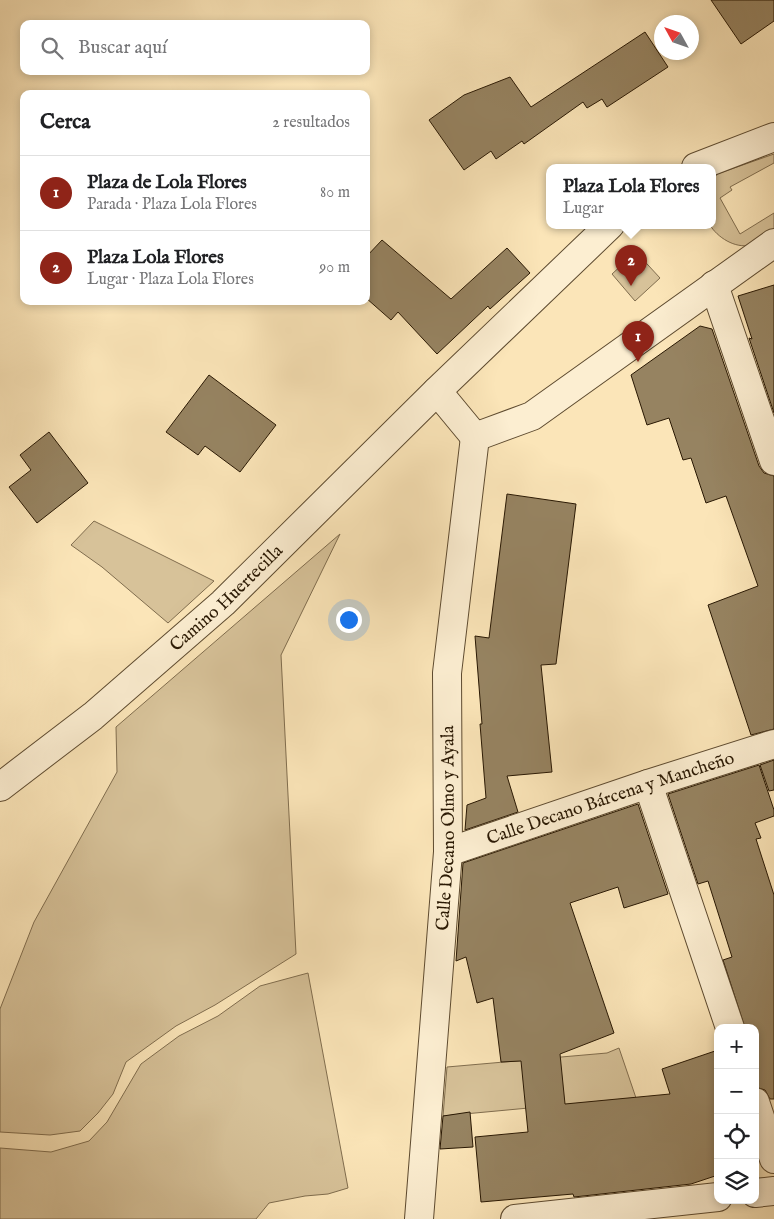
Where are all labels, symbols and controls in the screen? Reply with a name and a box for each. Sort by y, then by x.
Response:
north arrow [654,15,699,60]
search box [20,20,370,75]
icon: search [38,34,66,62]
text: Buscar aquí [78,36,167,60]
text: Cerca [40,109,90,136]
text: 2 resultados [272,113,350,133]
popup [546,164,716,229]
text: Plaza de Lola Flores [87,171,247,195]
text: Plaza Lola Flores [563,175,699,199]
text: 1 [53,183,59,203]
text: 80 m [320,183,350,203]
text: Parada · Plaza Lola Flores [87,195,257,215]
text: Lugar [563,199,604,219]
pin: 2 [615,245,647,286]
text: Plaza Lola Flores [87,246,224,270]
text: 2 [52,258,60,278]
text: 90 m [319,258,350,278]
text: Lugar · Plaza Lola Flores [87,270,254,290]
pin: 1 [622,321,654,362]
street label: Camino Huertecilla [165,540,289,657]
your location [336,607,362,633]
street label: Calle Decano Olmo y Ayala [432,725,461,932]
street label: Calle Decano Bárcena y Mancheño [484,747,738,851]
map controls [714,1024,759,1204]
button: + [714,1024,759,1069]
button: − [714,1069,759,1114]
button: locate [714,1114,759,1159]
button: layers [714,1159,759,1204]

